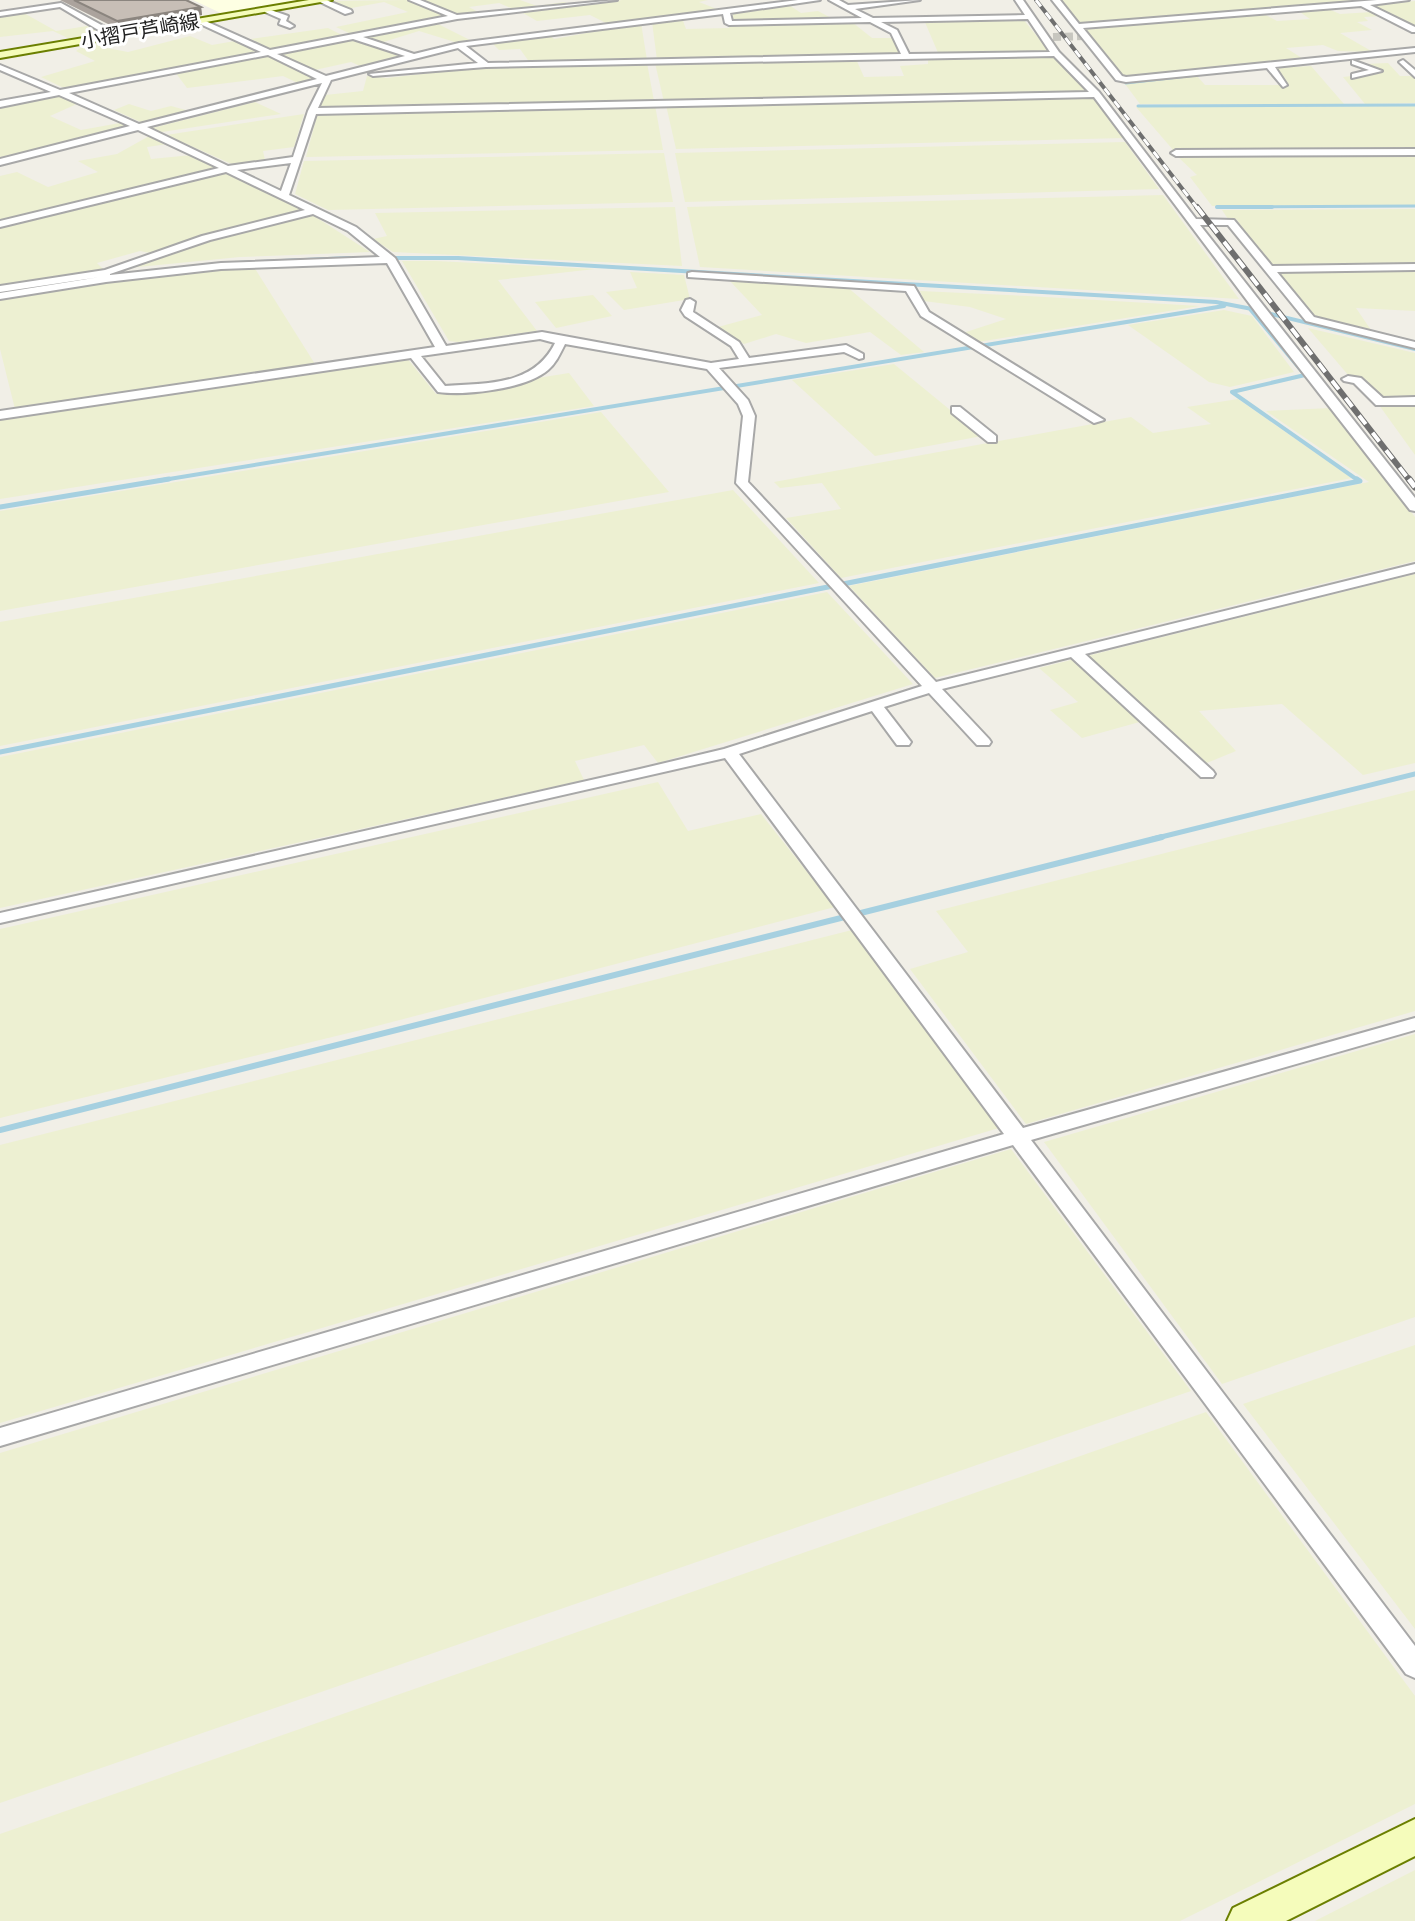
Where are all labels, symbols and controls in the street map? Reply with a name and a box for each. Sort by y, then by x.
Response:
street label: 小摺戸芦崎線 [79,9,201,52]

